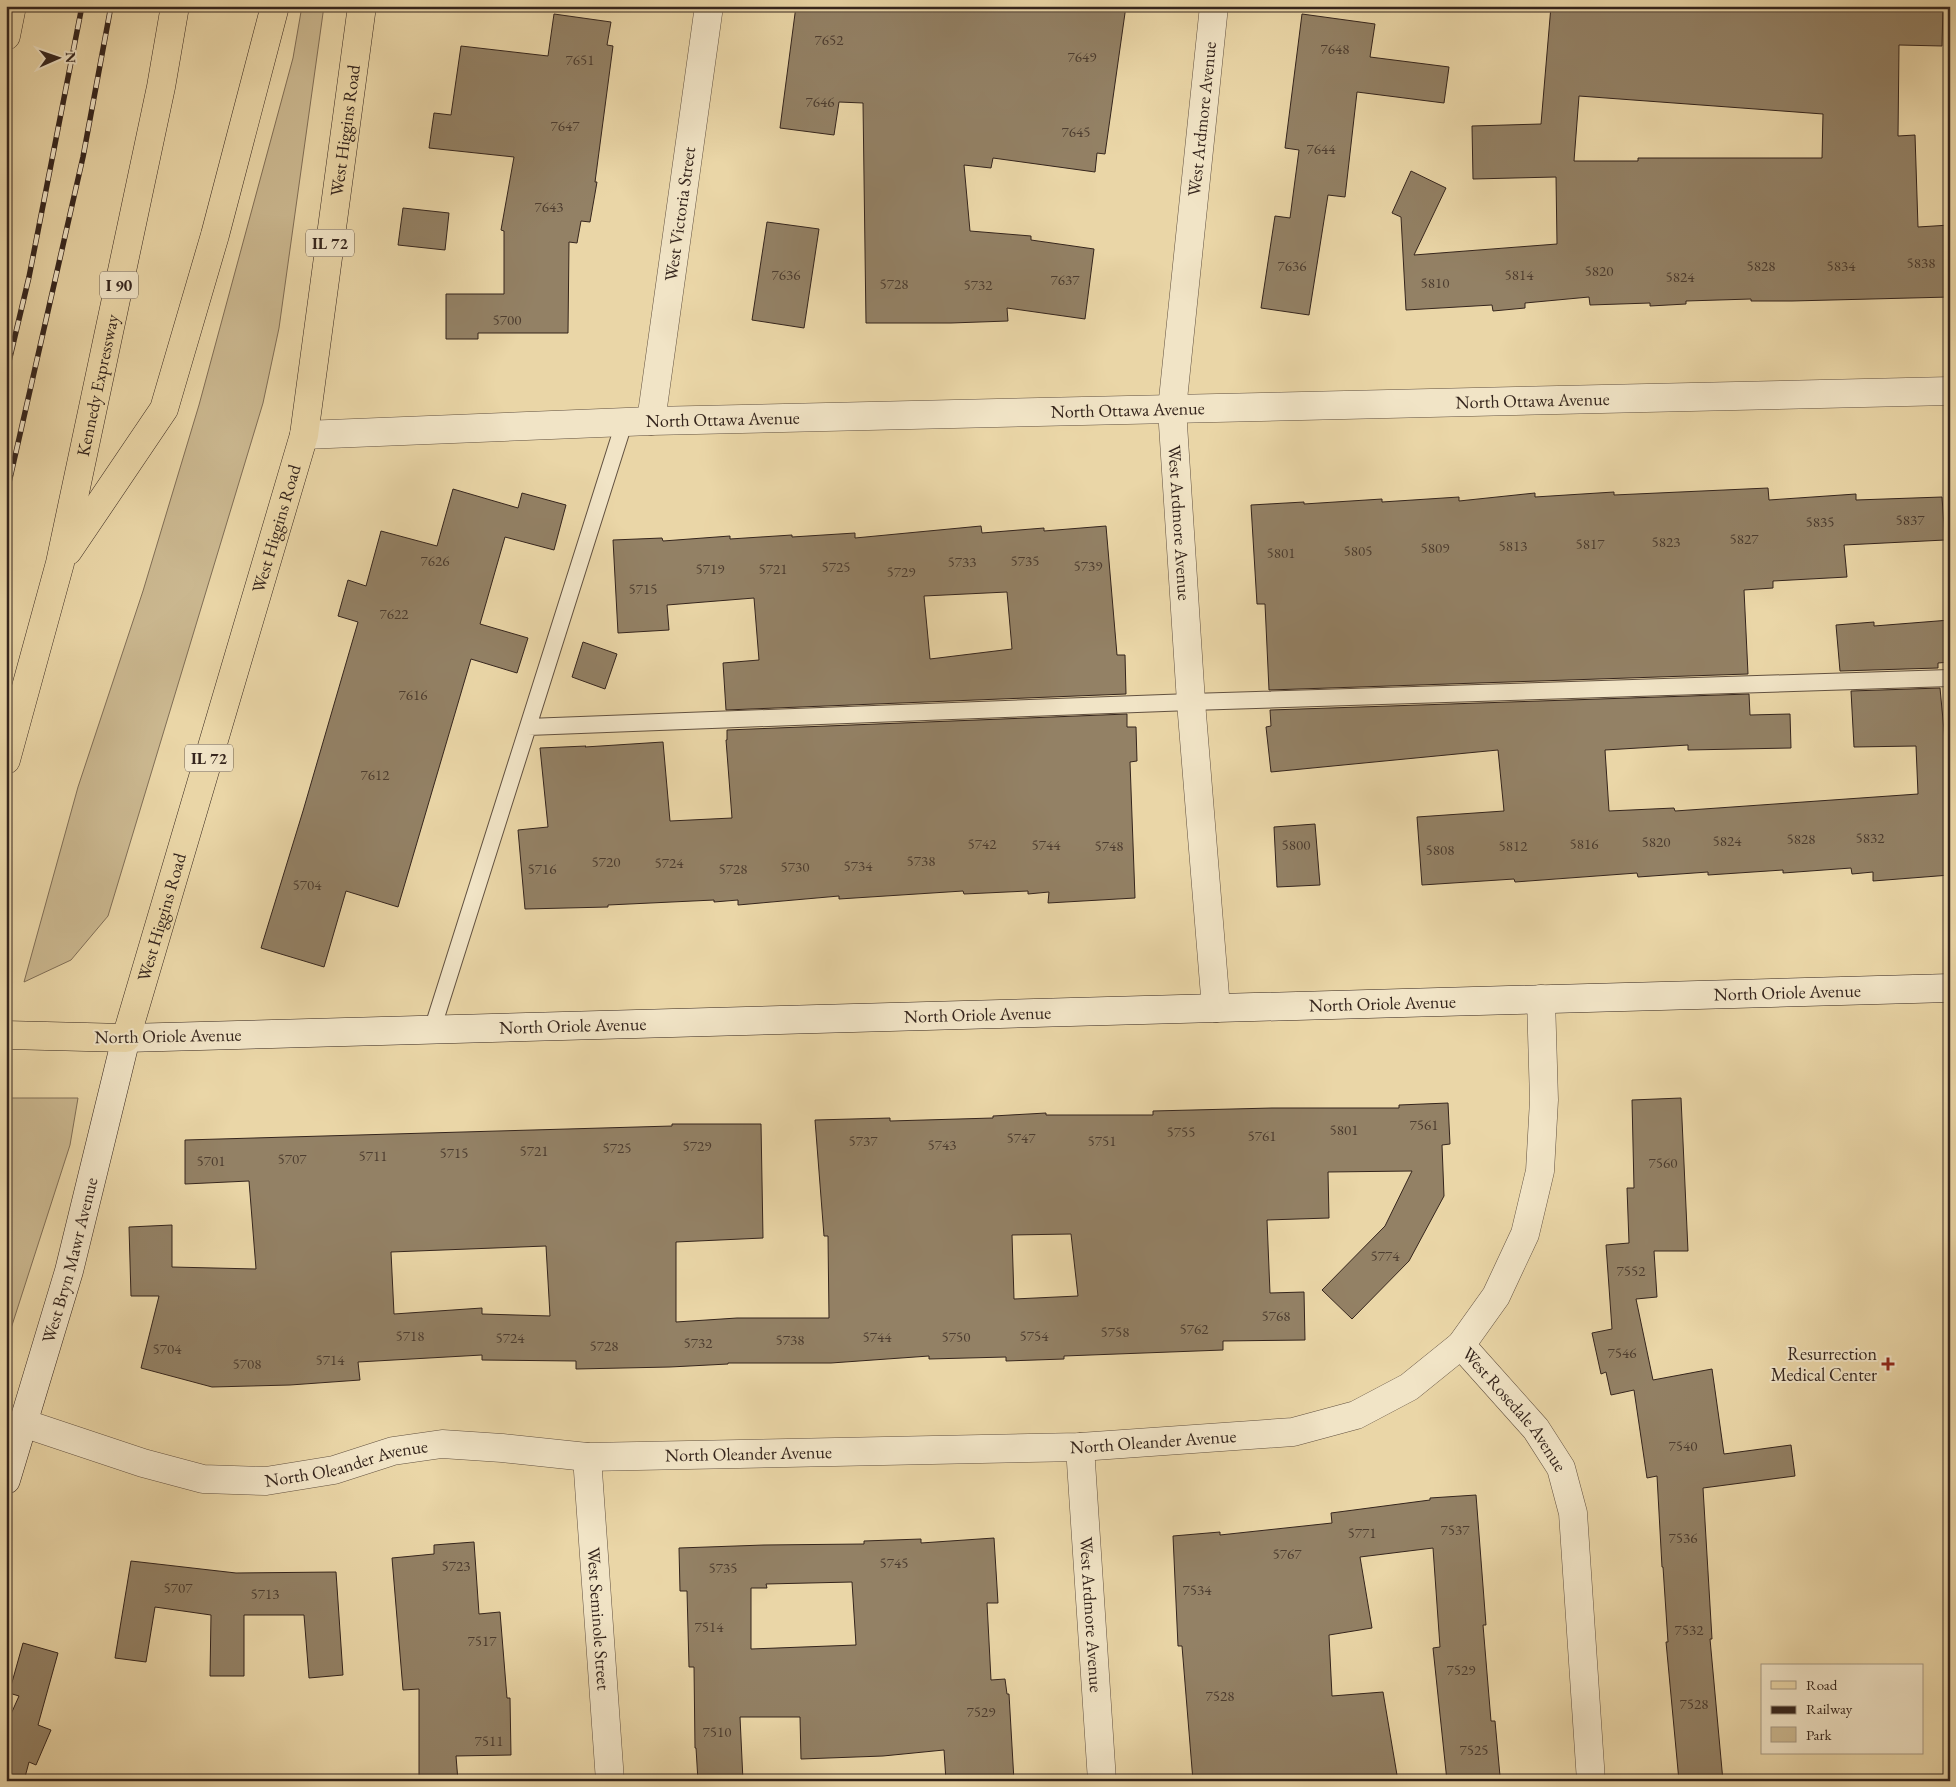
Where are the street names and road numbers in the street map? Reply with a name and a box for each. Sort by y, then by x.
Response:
street label: West Ardmore Avenue [1182,40,1221,198]
street label: West Higgins Road [324,62,365,198]
street label: West Victoria Street [659,145,700,283]
road number: IL 72 [306,230,354,256]
road number: I 90 [100,272,138,298]
street label: Kennedy Expressway [71,312,124,458]
street label: North Ottawa Avenue [1455,387,1610,413]
street label: North Ottawa Avenue [1050,396,1205,423]
street label: North Ottawa Avenue [645,406,800,432]
street label: West Ardmore Avenue [1163,444,1196,601]
street label: West Higgins Road [246,461,306,595]
road number: IL 72 [185,744,233,771]
street label: West Higgins Road [131,849,191,984]
street label: North Oriole Avenue [1713,978,1861,1005]
street label: North Oriole Avenue [1308,990,1456,1017]
street label: North Oriole Avenue [904,1001,1051,1028]
street label: North Oriole Avenue [499,1012,647,1039]
street label: North Oriole Avenue [94,1023,242,1048]
street label: West Bryn Mawr Avenue [36,1175,103,1346]
street label: West Rosedale Avenue [1457,1342,1572,1476]
street label: North Oleander Avenue [1070,1424,1237,1458]
street label: North Oleander Avenue [263,1434,429,1492]
street label: North Oleander Avenue [665,1440,832,1466]
street label: West Ardmore Avenue [1075,1536,1108,1693]
street label: West Seminole Street [582,1546,616,1691]

